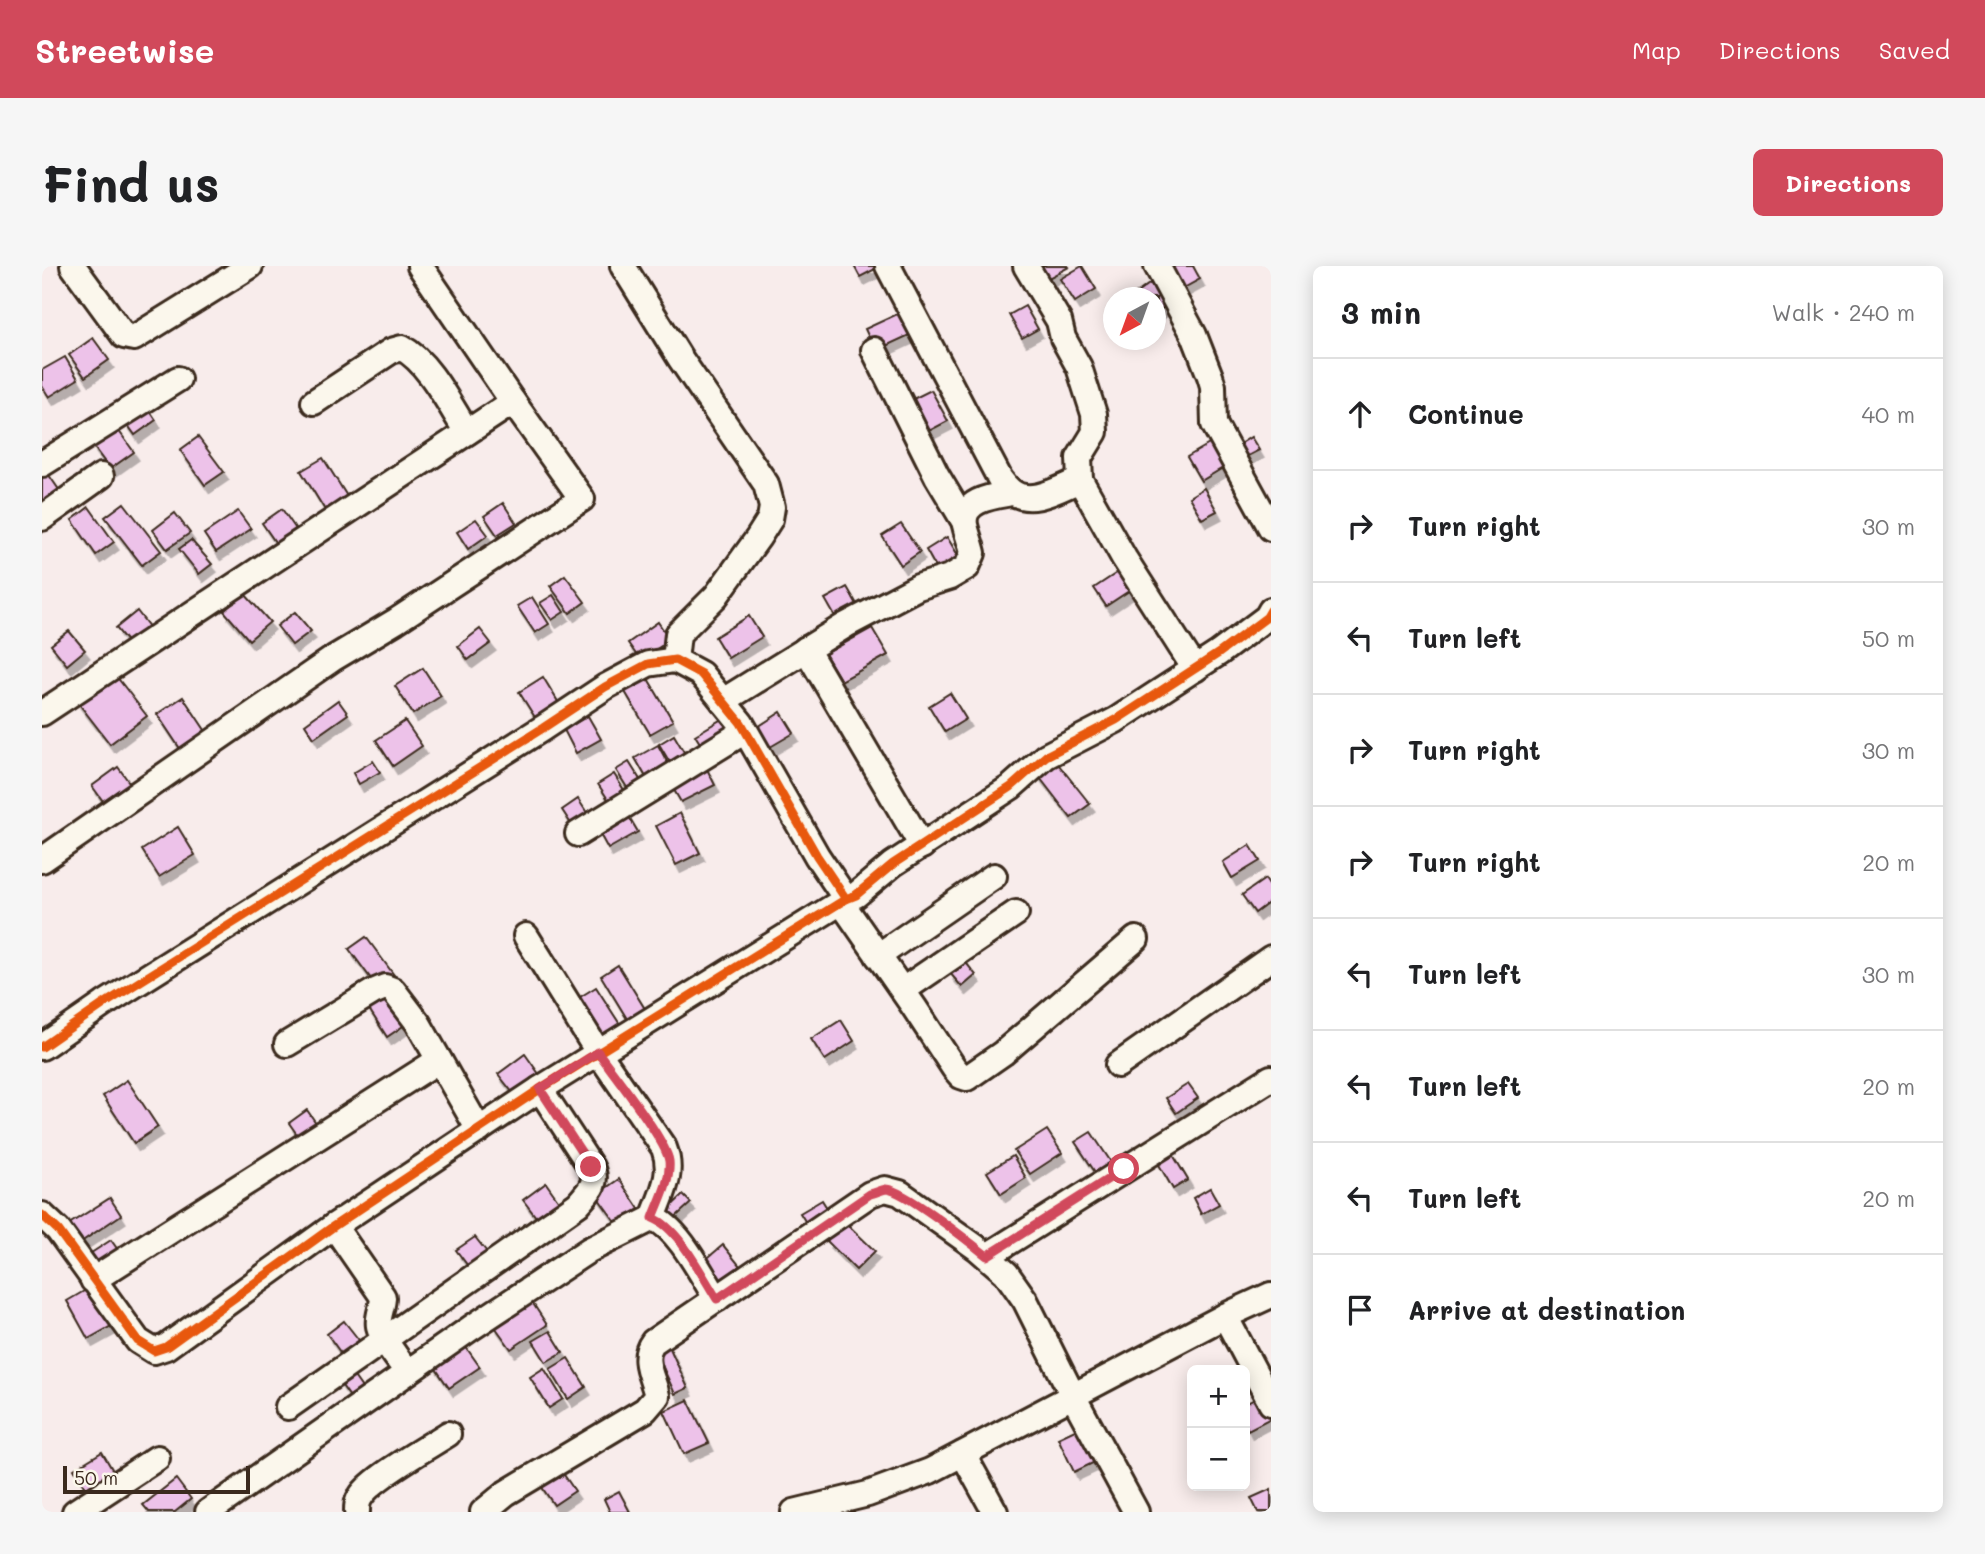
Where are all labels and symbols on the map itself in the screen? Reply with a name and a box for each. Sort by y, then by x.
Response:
north arrow [1103,287,1166,350]
route end [575,1151,606,1182]
route start [1108,1153,1139,1184]
scale bar [63,1463,250,1495]

